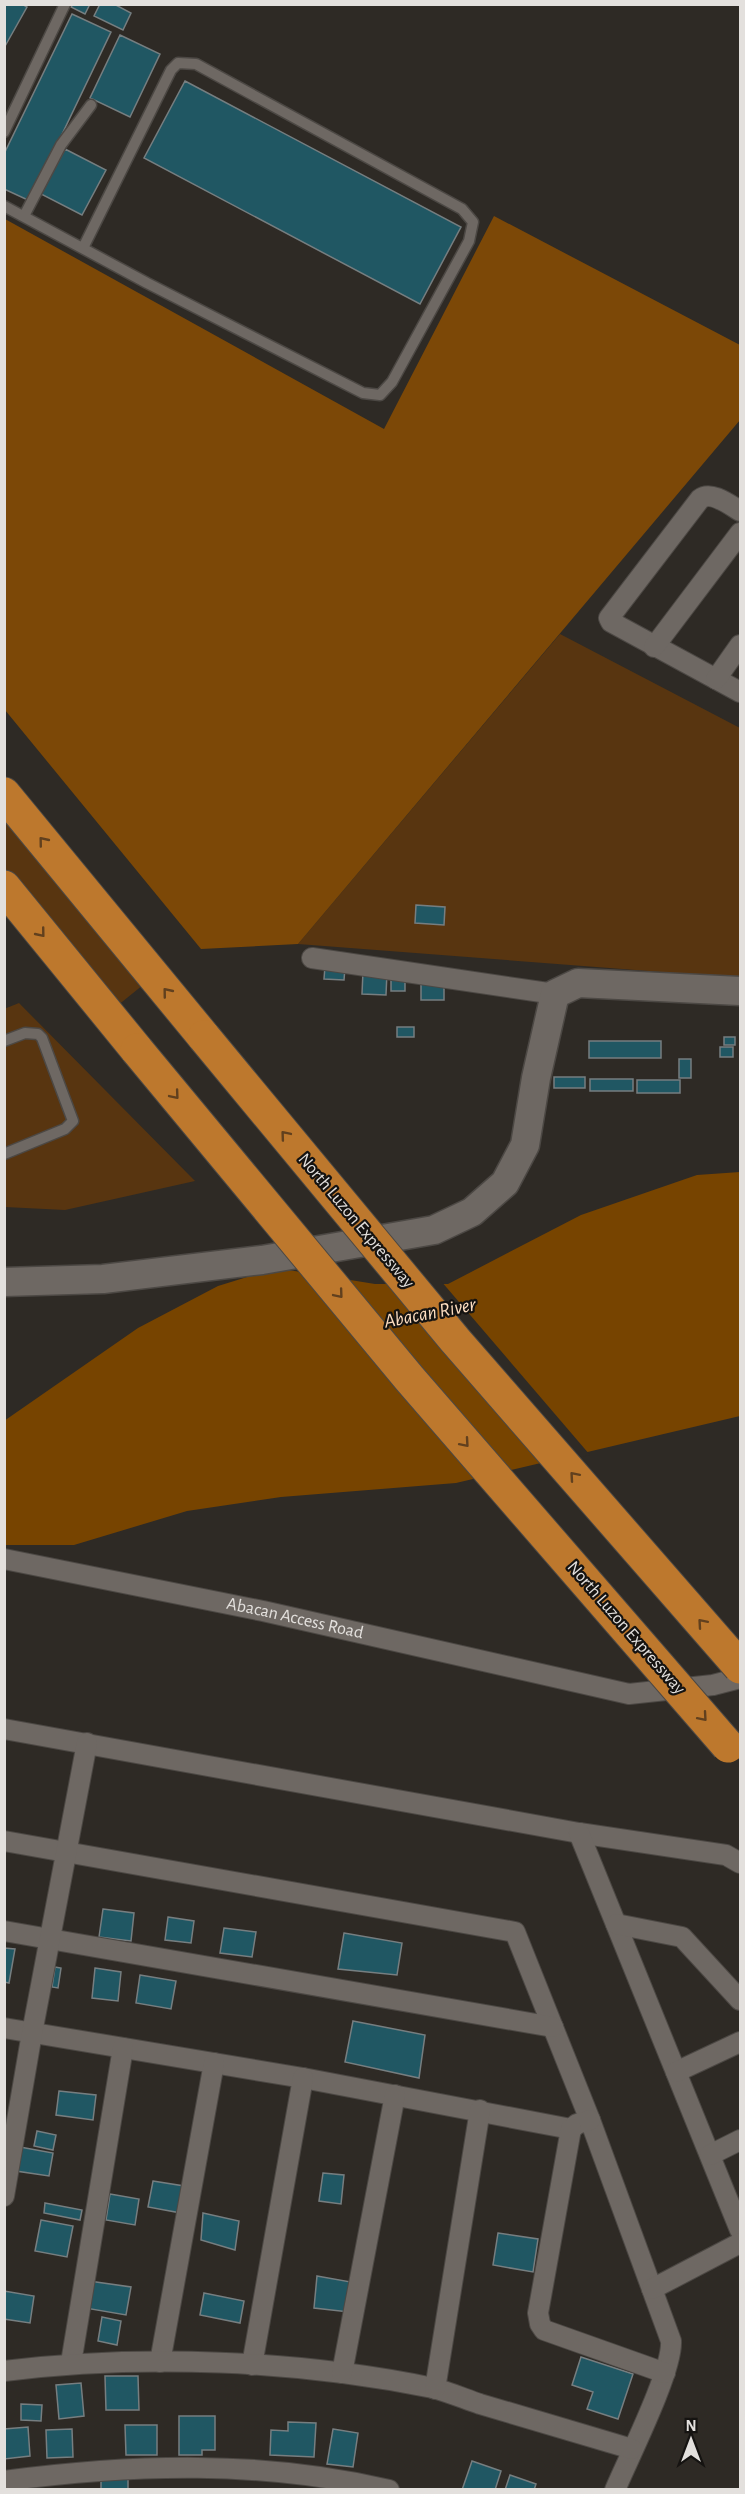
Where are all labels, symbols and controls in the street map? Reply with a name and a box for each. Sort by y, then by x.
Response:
one-way arrow [40,837,51,848]
one-way arrow [34,926,45,937]
one-way arrow [163,988,174,999]
one-way arrow [167,1088,178,1099]
one-way arrow [281,1131,292,1142]
street label: North Luzon Expressway [295,1150,418,1292]
one-way arrow [332,1287,343,1298]
water label: Abacan River [382,1294,478,1332]
one-way arrow [458,1436,469,1447]
one-way arrow [570,1472,581,1483]
street label: North Luzon Expressway [564,1558,689,1698]
street label: Abacan Access Road [225,1595,365,1642]
one-way arrow [698,1619,709,1630]
one-way arrow [696,1710,707,1721]
north arrow [661,2410,721,2470]
text: N [685,2418,697,2434]

